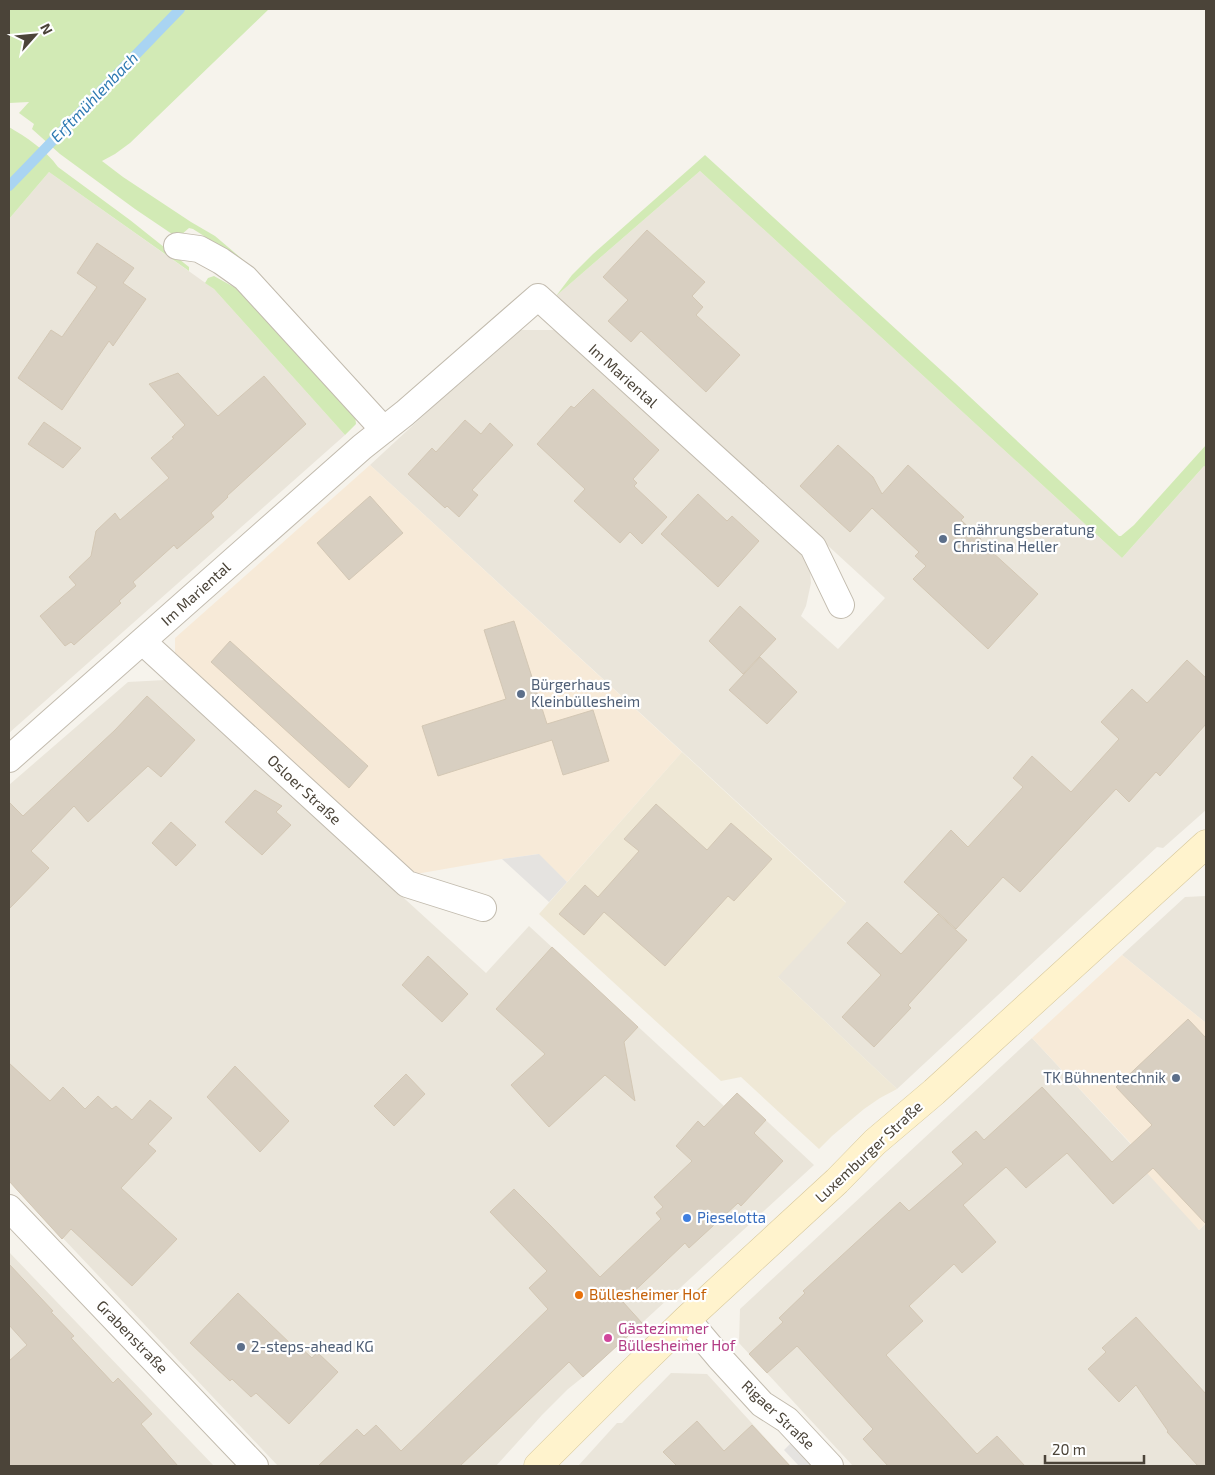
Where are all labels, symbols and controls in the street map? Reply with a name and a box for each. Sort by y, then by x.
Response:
north arrow [10,10,60,60]
text: N [37,21,57,37]
water label: Erftmühlenbach [46,48,141,146]
street label: Im Mariental [585,340,662,411]
place label: Ernährungsberatung Christina Heller [953,520,1095,555]
marker: Ernährungsberatung Christina Heller [937,533,949,545]
street label: Im Mariental [157,557,234,629]
place label: Bürgerhaus Kleinbüllesheim [531,675,640,710]
marker: Bürgerhaus Kleinbüllesheim [515,688,527,700]
street label: Osloer Straße [264,751,345,828]
place label: TK Bühnentechnik [1043,1068,1166,1086]
marker: TK Bühnentechnik [1170,1072,1182,1084]
street label: Luxemburger Straße [811,1097,926,1206]
place label: Pieselotta [697,1208,766,1226]
marker: Pieselotta [681,1212,693,1224]
place label: Büllesheimer Hof [589,1285,707,1303]
marker: Büllesheimer Hof [573,1289,585,1301]
street label: Grabenstraße [93,1296,172,1377]
place label: Gästezimmer Büllesheimer Hof [618,1319,736,1354]
marker: Gästezimmer Büllesheimer Hof [602,1332,614,1344]
place label: 2-steps-ahead KG [251,1337,374,1355]
marker: 2-steps-ahead KG [235,1341,247,1353]
street label: Rigaer Straße [739,1376,819,1453]
scale bar [1045,1432,1144,1464]
text: 20 m [1052,1440,1086,1458]

